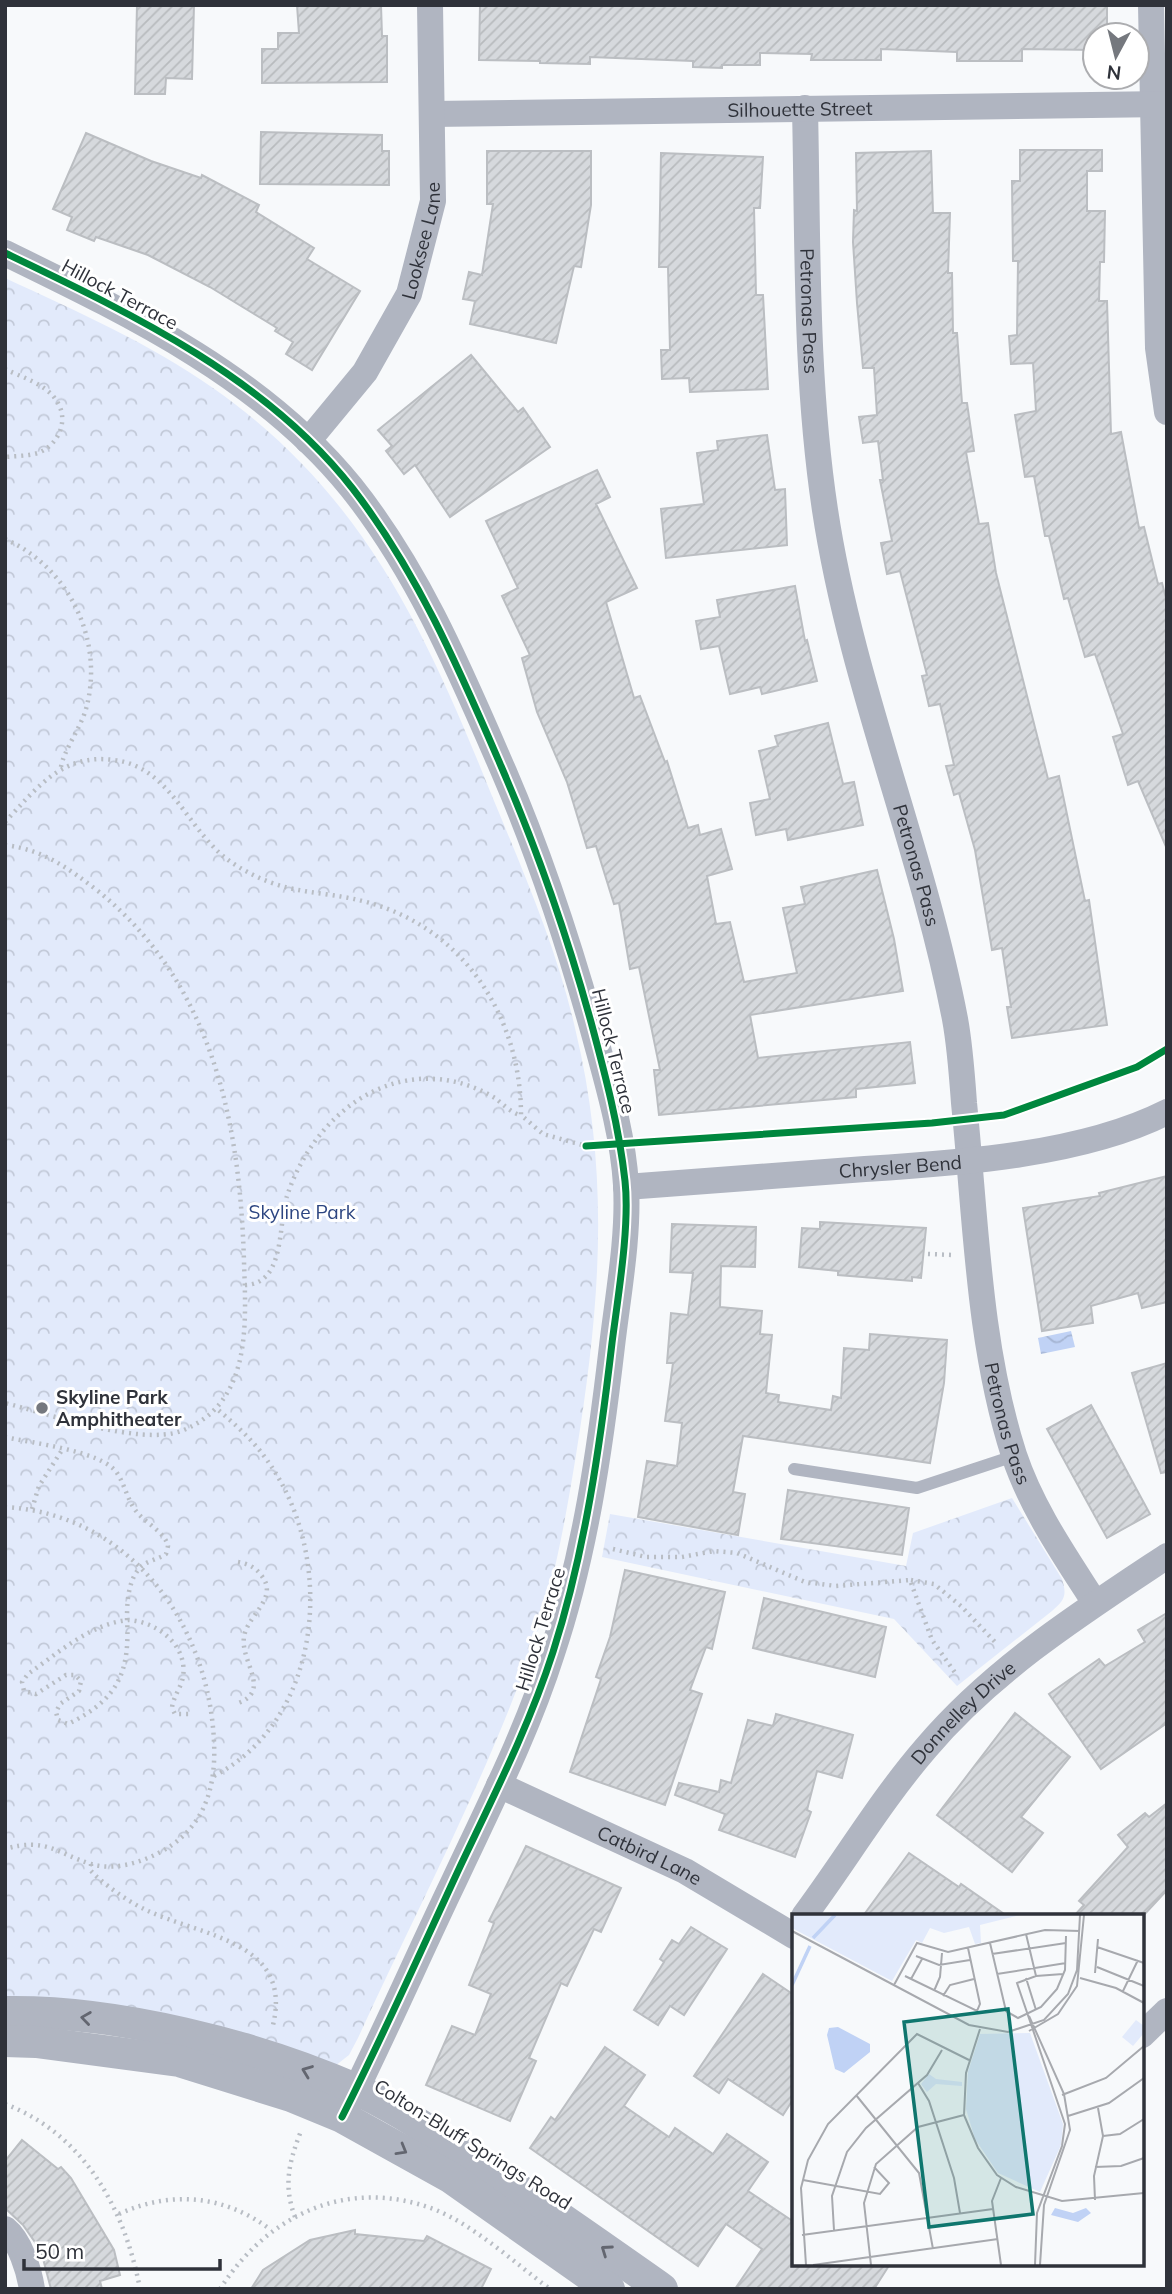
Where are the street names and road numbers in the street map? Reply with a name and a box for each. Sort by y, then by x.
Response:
street label: Silhouette Street [727,96,873,122]
street label: Looksee Lane [396,182,445,302]
street label: Petronas Pass [795,248,823,374]
street label: Hillock Terrace [58,253,182,335]
street label: Petronas Pass [888,801,945,929]
street label: Hillock Terrace [587,986,641,1116]
street label: Chrysler Bend [838,1150,963,1183]
street label: Petronas Pass [980,1360,1036,1488]
street label: Hillock Terrace [510,1564,570,1694]
street label: Donnelley Drive [905,1655,1020,1769]
street label: Catbird Lane [593,1820,706,1890]
street label: Colton-Bluff Springs Road [370,2073,576,2215]

